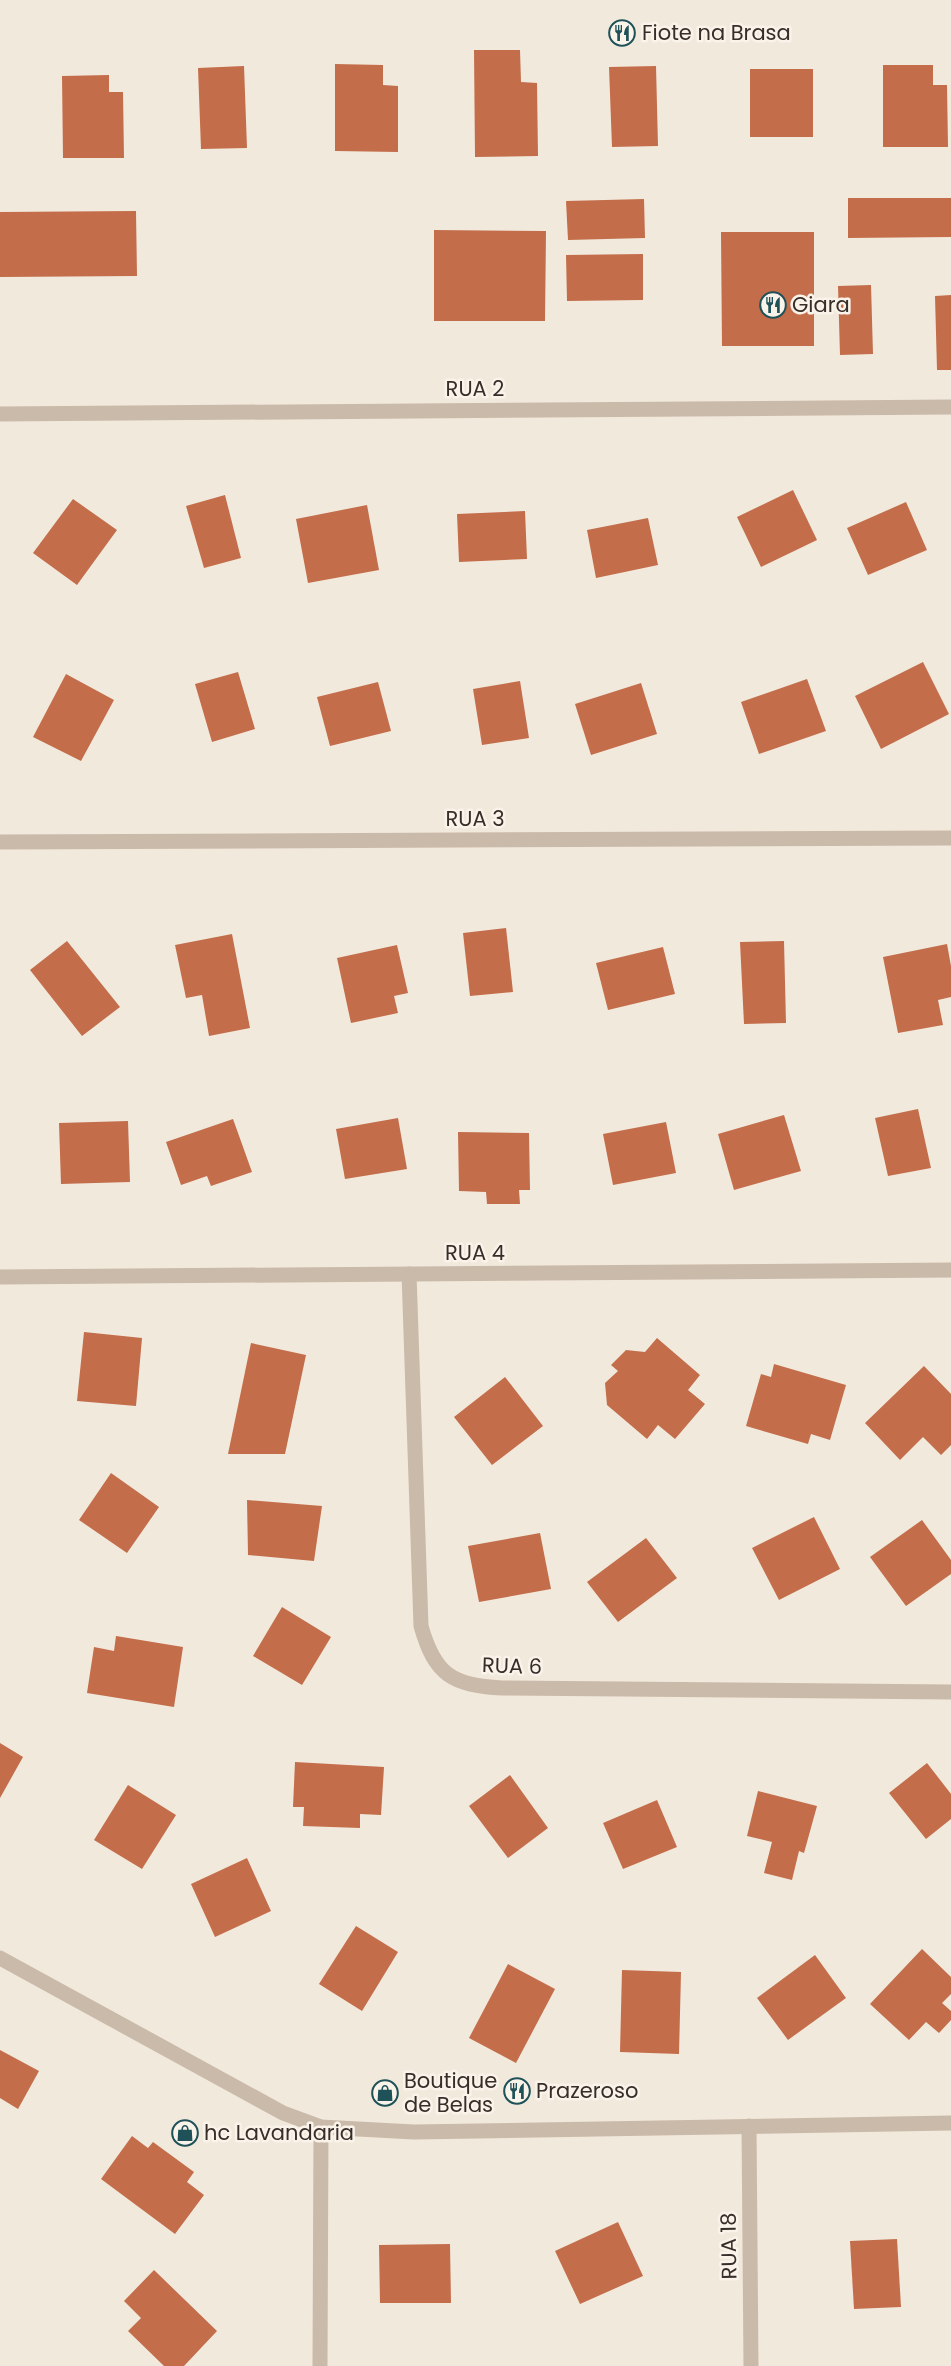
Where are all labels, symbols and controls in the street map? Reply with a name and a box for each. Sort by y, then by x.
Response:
restaurant icon: Fiote na Brasa [607,18,637,48]
place label: Fiote na Brasa [642,18,791,47]
restaurant icon: Giara [758,290,788,320]
place label: Giara [792,290,850,319]
street label: RUA 2 [446,374,504,403]
street label: RUA 3 [445,804,505,833]
street label: RUA 4 [445,1238,505,1267]
street label: RUA 6 [482,1650,543,1681]
place label: Boutique de Belas [404,2066,497,2119]
restaurant icon: Prazeroso [502,2076,532,2106]
place label: Prazeroso [536,2076,638,2105]
shop icon: Boutique de Belas [370,2078,400,2108]
shop icon: hc Lavandaria [170,2118,200,2148]
place label: hc Lavandaria [204,2118,354,2147]
street label: RUA 18 [713,2212,744,2280]

